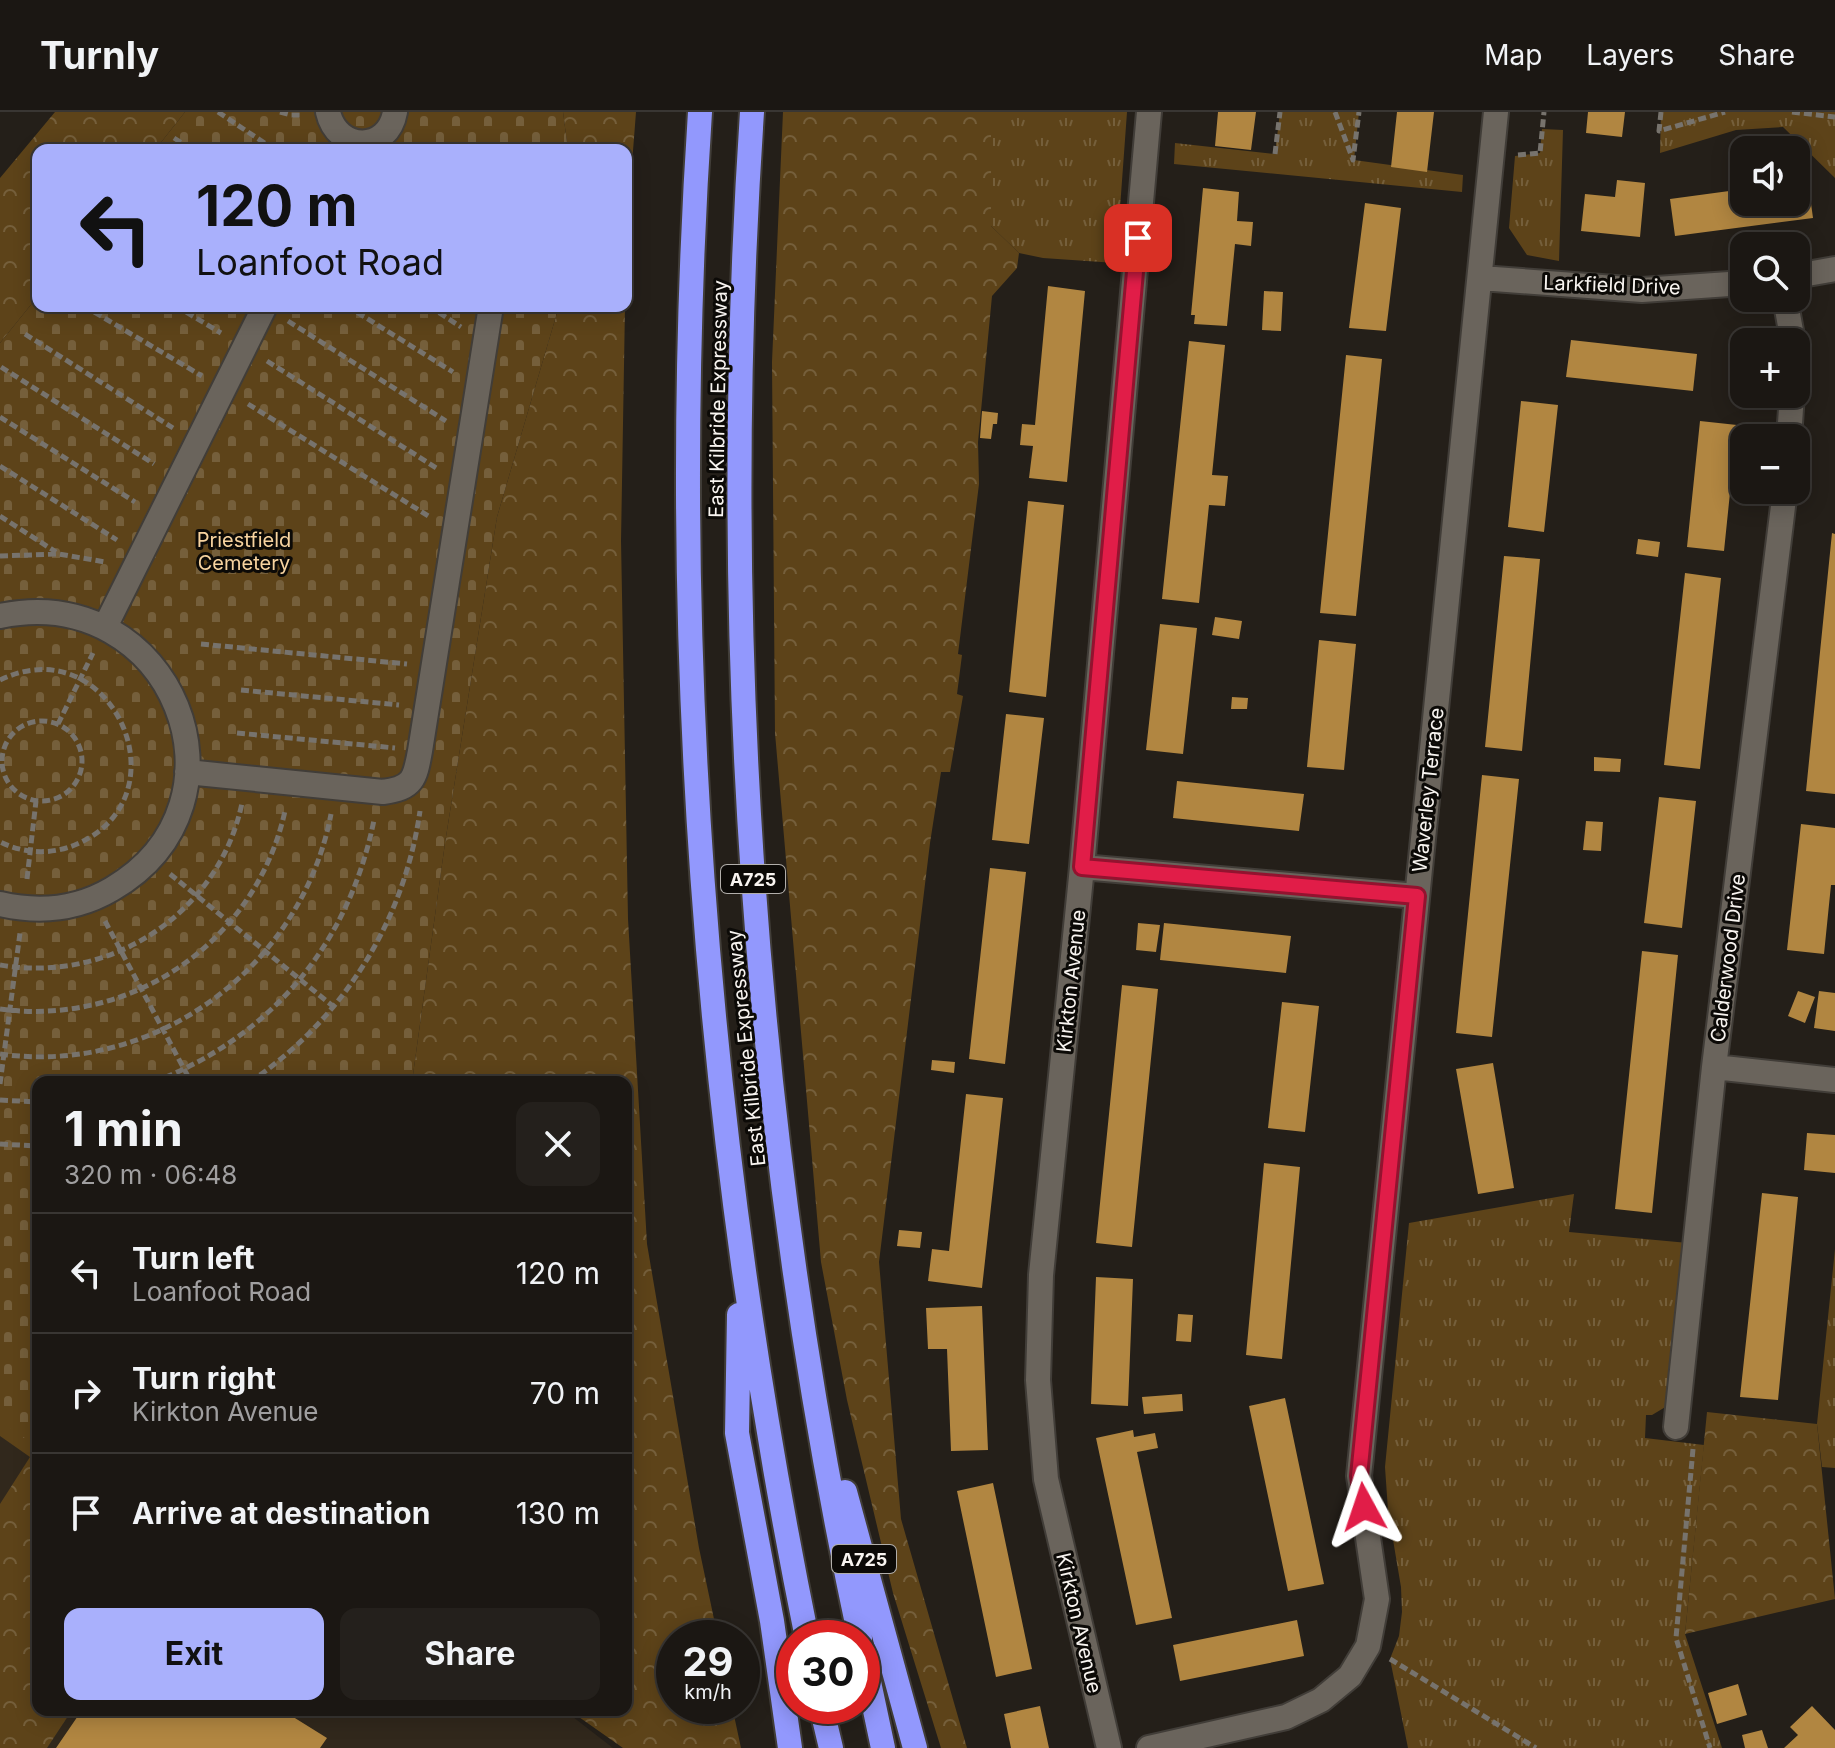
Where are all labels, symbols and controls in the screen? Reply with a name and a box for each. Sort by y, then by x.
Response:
text: Turnly [40,32,159,78]
text: Map [1484,38,1542,72]
text: Layers [1586,38,1674,72]
text: Share [1718,38,1795,72]
map controls [1730,136,1810,504]
button: sound [1730,136,1810,216]
text: 120 m [196,172,358,240]
icon: left [64,176,168,280]
pin [1104,204,1172,272]
icon: arrive [1116,216,1160,260]
button: search [1730,232,1810,312]
text: Loanfoot Road [196,240,444,284]
street label: Larkfield Drive [1543,271,1681,299]
street label: East Kilbride Expressway [704,280,732,518]
button: + [1730,328,1810,408]
button: − [1730,424,1810,504]
park label: Priestfield Cemetery [197,528,291,575]
street label: Waverley Terrace [1407,706,1449,874]
road number: A725 [721,865,785,893]
street label: Calderwood Drive [1706,872,1750,1044]
street label: Kirkton Avenue [1052,908,1090,1054]
street label: East Kilbride Expressway [722,929,770,1167]
text: 1 min [64,1099,183,1158]
button: close [516,1102,600,1186]
text: 320 m · 06:48 [64,1159,237,1190]
text: Turn left [132,1240,254,1276]
icon: left [64,1251,108,1295]
text: 120 m [516,1255,600,1291]
text: Loanfoot Road [132,1276,311,1307]
text: Turn right [132,1360,276,1396]
icon: right [64,1371,108,1415]
text: 70 m [530,1375,600,1411]
text: Kirkton Avenue [132,1396,318,1427]
position arrow [1322,1465,1406,1549]
icon: arrive [64,1491,108,1535]
text: Arrive at destination [132,1495,430,1531]
text: 130 m [516,1495,600,1531]
road number: A725 [832,1545,896,1573]
street label: Kirkton Avenue [1051,1550,1107,1696]
button: Exit [64,1608,324,1700]
button: Share [340,1608,600,1700]
speed limit sign: 30 [776,1620,880,1724]
text: 29 [682,1637,734,1686]
text: km/h [684,1680,732,1704]

